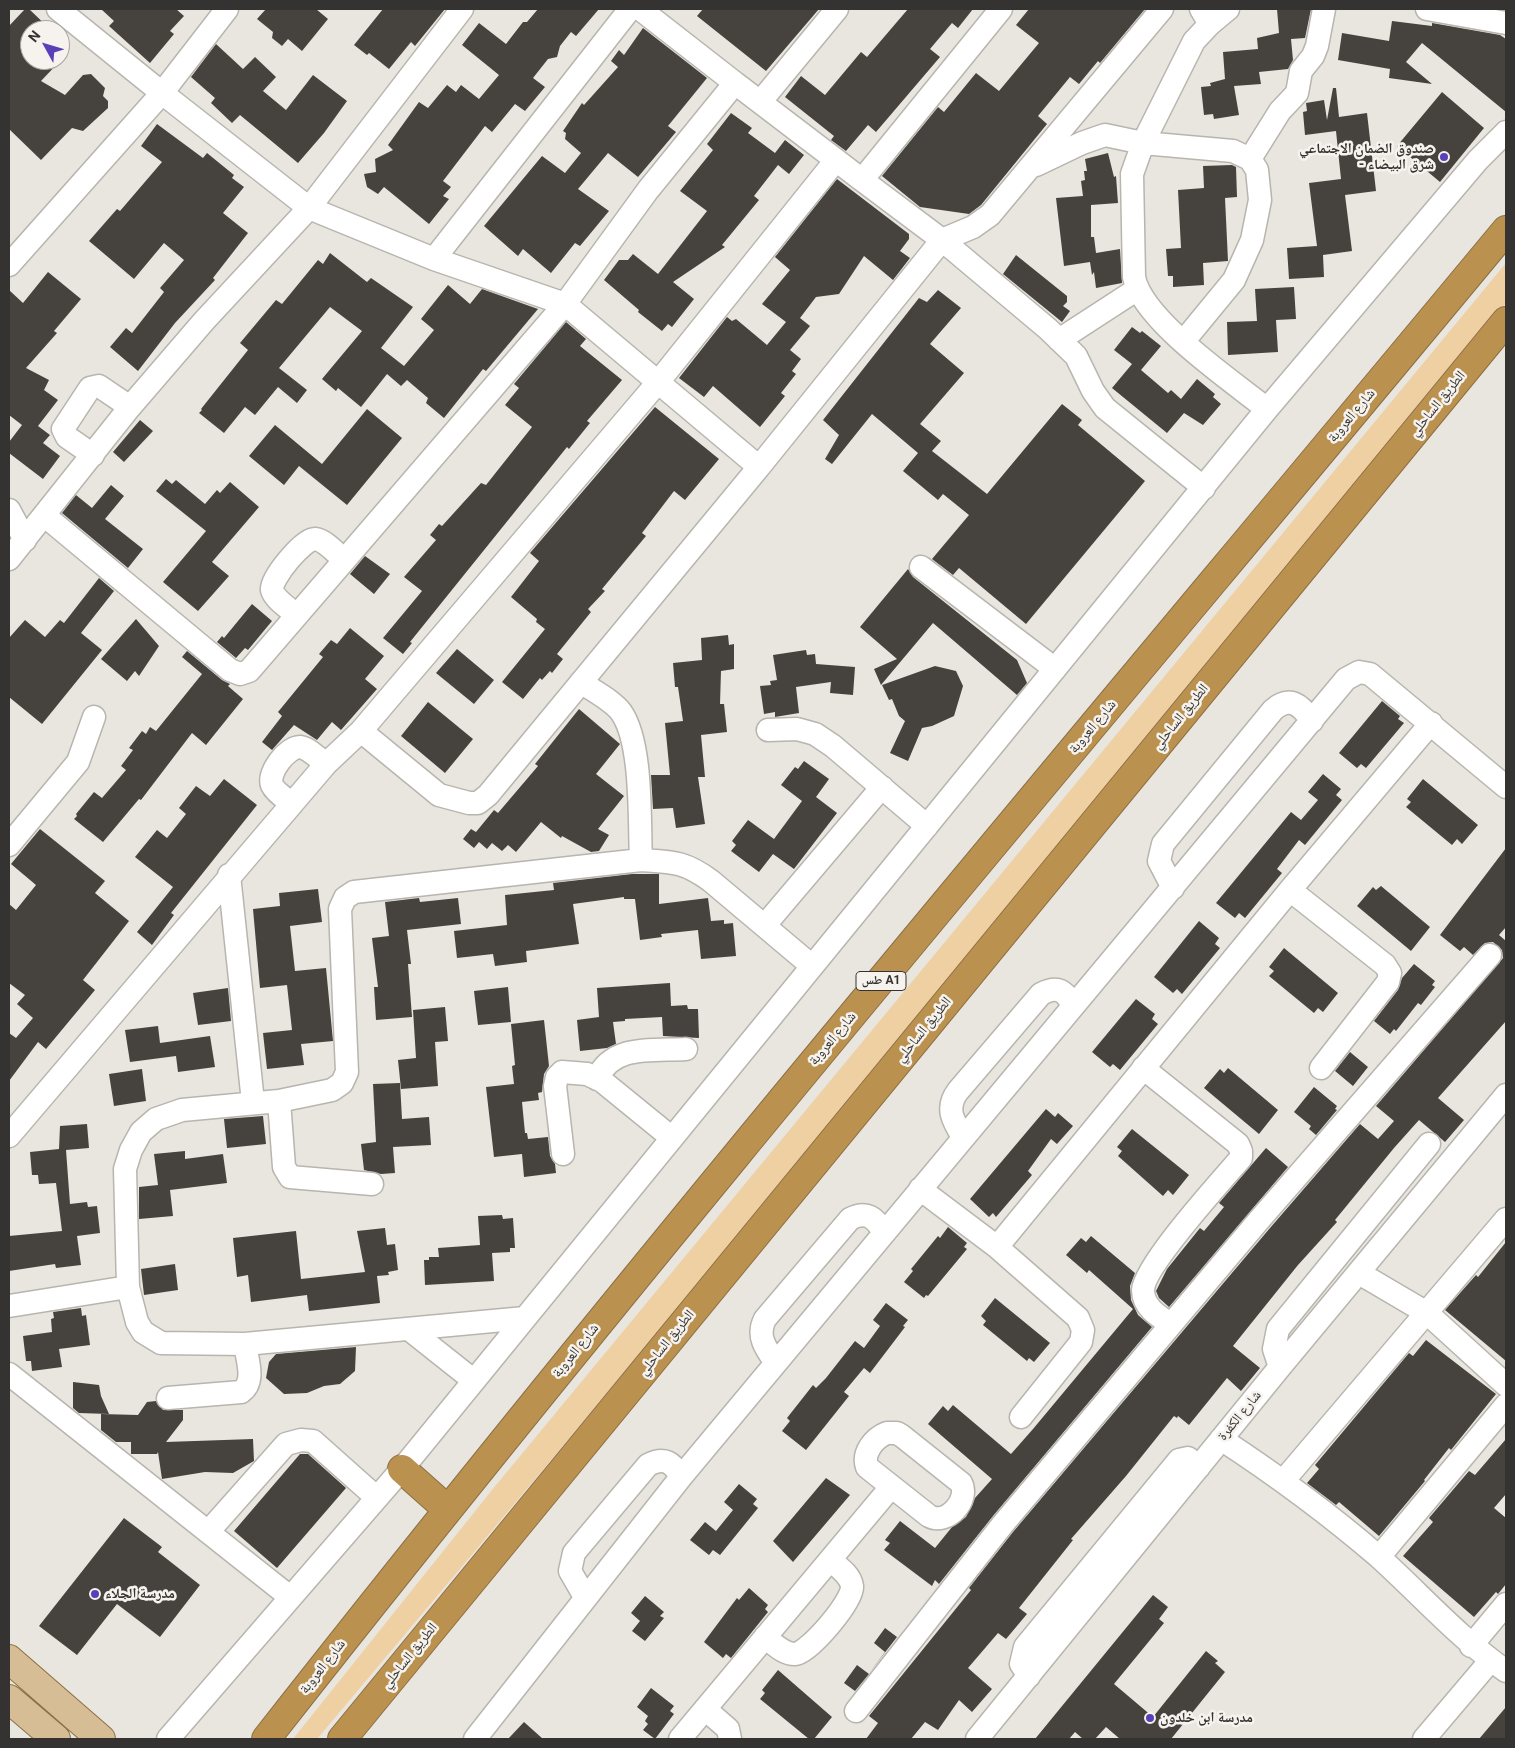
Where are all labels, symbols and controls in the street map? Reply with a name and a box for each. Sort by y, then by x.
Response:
north arrow [20,20,70,70]
text: N [25,27,43,45]
place label: صندوق الضمان الاجتماعي - شرق البيضاء [1299,141,1434,174]
marker: صندوق الضمان الاجتماعي - شرق البيضاء [1438,151,1450,163]
street label: الطريق الساحلي [1407,368,1469,440]
street label: شارع العروبة [1325,386,1379,446]
street label: الطريق الساحلي [1150,681,1212,753]
street label: شارع العروبة [1066,697,1120,757]
road number: طس A1 [856,971,906,990]
street label: الطريق الساحلي [893,994,955,1066]
street label: شارع العروبة [806,1009,860,1069]
street label: الطريق الساحلي [636,1307,698,1379]
street label: شارع العروبة [549,1321,603,1381]
street label: شارع الكفرة [1215,1388,1265,1444]
place label: مدرسة الجلاء [105,1586,175,1602]
marker: مدرسة الجلاء [89,1588,101,1600]
street label: الطريق الساحلي [379,1620,441,1692]
street label: شارع العروبة [297,1636,349,1698]
place label: مدرسة ابن خلدون [1160,1710,1253,1726]
marker: مدرسة ابن خلدون [1144,1712,1156,1724]

